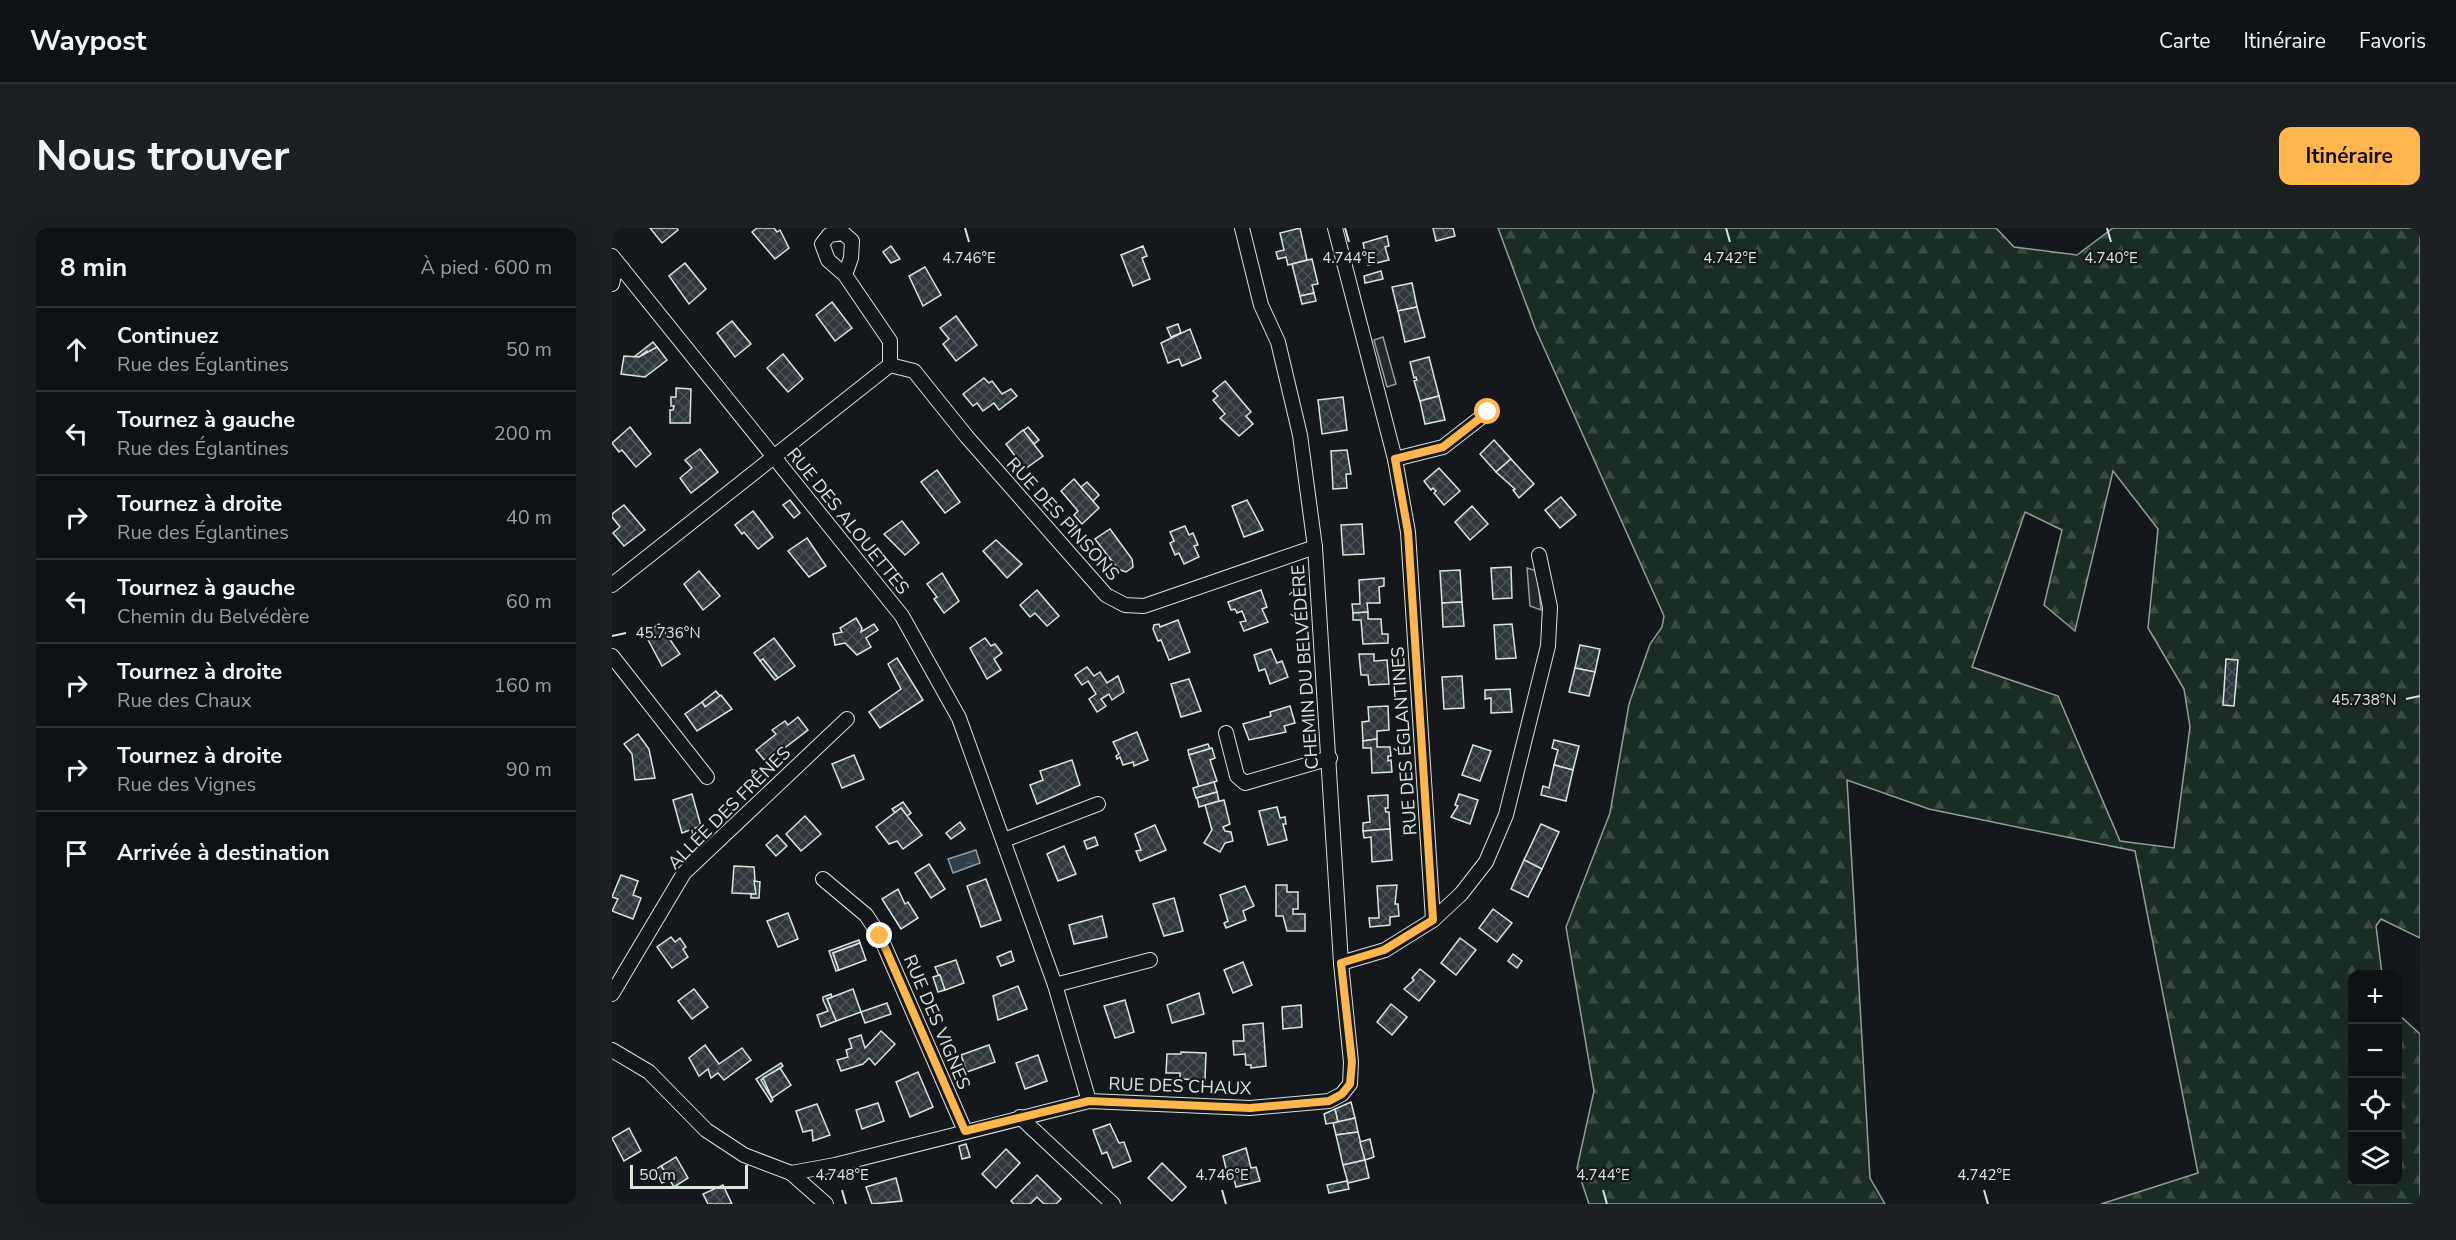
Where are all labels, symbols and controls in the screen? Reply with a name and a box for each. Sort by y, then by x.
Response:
text: Waypost [30,22,147,60]
text: Carte [2159,27,2210,55]
text: Itinéraire [2243,27,2326,55]
text: Favoris [2359,27,2426,55]
button: Itinéraire [2279,127,2420,185]
text: Nous trouver [36,128,289,185]
text: 4.746°E [942,248,996,268]
text: 4.744°E [1322,248,1376,268]
text: 4.742°E [1703,248,1757,268]
text: 4.740°E [2084,248,2138,268]
text: 8 min [60,250,127,285]
text: À pied · 600 m [421,254,552,281]
text: Continuez [117,321,219,351]
icon: ahead [60,333,93,366]
text: 50 m [506,336,552,363]
text: Rue des Églantines [117,351,289,378]
route start [1474,398,1500,424]
text: Tournez à gauche [117,405,295,435]
icon: left [60,417,93,450]
text: 200 m [494,420,552,447]
text: Rue des Églantines [117,435,289,462]
street label: RUE DES ALOUETTES [781,443,915,599]
street label: RUE DES PINSONS [1001,452,1125,586]
text: Tournez à droite [117,489,282,519]
icon: right [60,501,93,534]
text: 40 m [506,504,552,531]
text: Rue des Églantines [117,519,289,546]
street label: CHEMIN DU BELVÉDÈRE [1286,564,1324,770]
text: Tournez à gauche [117,573,295,603]
icon: left [60,585,93,618]
text: 60 m [506,588,552,615]
text: Chemin du Belvédère [117,603,309,630]
text: 45.736°N [635,623,701,643]
street label: RUE DES ÉGLANTINES [1385,646,1423,836]
text: Tournez à droite [117,657,282,687]
icon: right [60,669,93,702]
text: 160 m [494,672,552,699]
text: Rue des Chaux [117,687,252,714]
text: 45.738°N [2331,690,2397,710]
text: Tournez à droite [117,741,282,771]
street label: ALLÉE DES FRÊNES [662,741,796,875]
icon: right [60,753,93,786]
text: 90 m [506,756,552,783]
text: Rue des Vignes [117,771,256,798]
icon: arrive [60,837,93,870]
text: Arrivée à destination [117,838,330,868]
route end [866,922,892,948]
street label: RUE DES VIGNES [898,951,976,1093]
map controls [2348,970,2402,1186]
button: + [2348,970,2402,1024]
button: − [2348,1024,2402,1078]
street label: RUE DES CHAUX [1108,1072,1252,1101]
button: locate [2348,1078,2402,1132]
button: layers [2348,1132,2402,1186]
scale bar [630,1162,748,1190]
text: 50 m [639,1164,676,1186]
text: 4.748°E [815,1165,869,1185]
text: 4.746°E [1195,1165,1249,1185]
text: 4.744°E [1576,1165,1630,1185]
text: 4.742°E [1957,1165,2011,1185]

